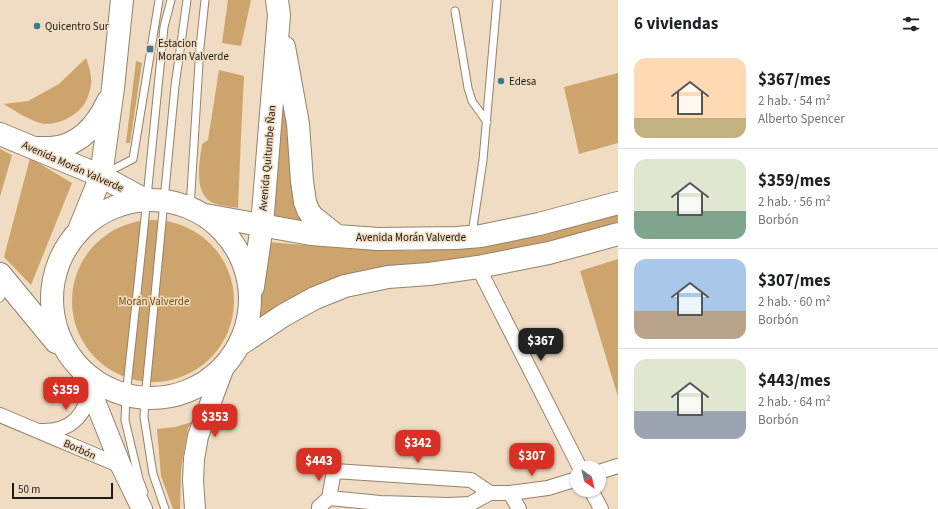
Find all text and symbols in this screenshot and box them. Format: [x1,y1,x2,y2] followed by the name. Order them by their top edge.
[634,12,718,36] text: 6 viviendas
[900,13,922,35] icon: filters
[45,19,109,34] place label: Quicentro Sur
[32,21,42,31] marker: Quicentro Sur
[158,36,229,64] place label: Estacion Moran Valverde
[145,44,155,54] marker: Estacion Moran Valverde
[758,68,831,92] text: $367/mes
[509,74,536,89] place label: Edesa
[666,74,714,122] icon: home
[496,76,506,86] marker: Edesa
[758,92,831,110] text: 2 hab. · 54 m²
[255,104,280,212] street label: Avenida Quitumbe Ñan
[758,110,845,128] text: Alberto Spencer
[20,137,127,196] street label: Avenida Morán Valverde
[758,169,831,193] text: $359/mes
[666,175,714,223] icon: home
[758,193,831,211] text: 2 hab. · 56 m²
[758,211,799,229] text: Borbón
[356,230,466,245] street label: Avenida Morán Valverde
[758,269,831,293] text: $307/mes
[666,275,714,323] icon: home
[758,293,831,311] text: 2 hab. · 60 m²
[119,294,190,309] park label: Morán Valverde
[758,311,799,329] text: Borbón
[517,328,565,362] pin: $367
[527,332,555,350] text: $367
[758,369,831,393] text: $443/mes
[666,375,714,423] icon: home
[42,377,90,411] pin: $359
[52,381,80,399] text: $359
[758,393,831,411] text: 2 hab. · 64 m²
[191,404,239,438] pin: $353
[201,408,229,426] text: $353
[758,411,799,429] text: Borbón
[394,430,442,464] pin: $342
[404,434,432,452] text: $342
[61,436,99,463] street label: Borbón
[508,443,556,477] pin: $307
[518,447,546,465] text: $307
[295,448,343,482] pin: $443
[305,452,333,470] text: $443
[570,461,606,497] north arrow
[570,461,606,497] map controls
[12,481,113,500] scale bar
[18,482,40,497] text: 50 m

